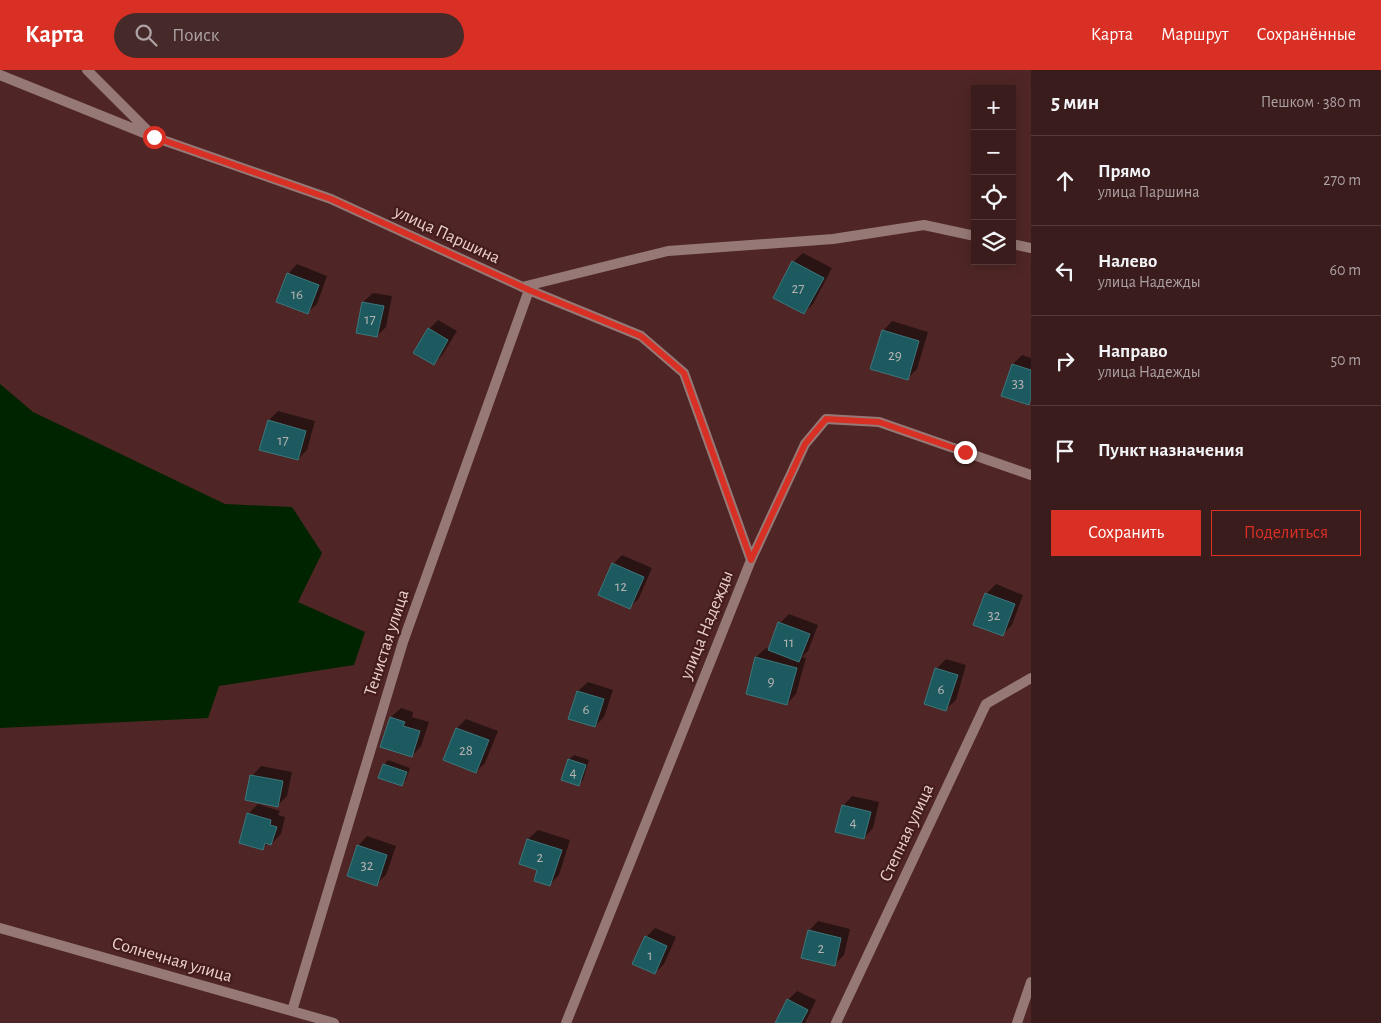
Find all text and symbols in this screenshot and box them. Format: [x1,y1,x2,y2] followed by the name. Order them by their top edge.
[114,13,464,58] search box
[132,21,160,49] icon: search
[25,23,84,47] text: Карта
[172,26,219,45] text: Поиск
[1091,26,1133,44] text: Карта
[1161,26,1229,44] text: Маршрут
[1257,26,1356,44] text: Сохранённые
[971,85,1016,265] map controls
[971,85,1016,130] button: +
[1051,92,1099,113] text: 5 мин
[1261,94,1361,110] text: Пешком · 380 m
[143,126,166,149] route start
[971,130,1016,175] button: −
[1098,162,1151,181] text: Прямо
[1051,167,1079,195] icon: ahead
[1323,172,1361,188] text: 270 m
[971,175,1016,220] button: locate
[1098,184,1200,200] text: улица Паршина
[390,202,503,267] street label: улица Паршина
[971,220,1016,265] button: layers
[1098,252,1157,271] text: Налево
[1051,257,1079,285] icon: left
[1330,262,1361,278] text: 60 m
[1098,274,1201,290] text: улица Надежды
[791,281,805,296] house number: 27
[291,287,303,302] house number: 16
[364,312,376,327] house number: 17
[1098,342,1168,361] text: Направо
[1051,347,1079,375] icon: right
[888,348,902,363] house number: 29
[1330,352,1361,368] text: 50 m
[1098,364,1201,380] text: улица Надежды
[1012,376,1024,391] house number: 33
[277,433,289,448] house number: 17
[1051,437,1079,465] icon: arrive
[954,441,977,464] route end
[1098,441,1244,460] text: Пункт назначения
[1051,510,1201,556] button: Сохранить
[1211,510,1361,556] button: Поделиться
[677,568,737,683] street label: улица Надежды
[615,579,627,594] house number: 12
[361,588,413,698] street label: Тенистая улица
[987,608,1001,623] house number: 32
[784,635,794,650] house number: 11
[767,674,775,689] house number: 9
[937,682,945,697] house number: 6
[582,702,590,717] house number: 6
[459,743,473,758] house number: 28
[569,765,577,780] house number: 4
[877,781,937,885] street label: Степная улица
[849,815,857,830] house number: 4
[537,850,544,865] house number: 2
[360,858,374,873] house number: 32
[110,934,234,986] street label: Солнечная улица
[818,941,825,956] house number: 2
[647,948,653,963] house number: 1

